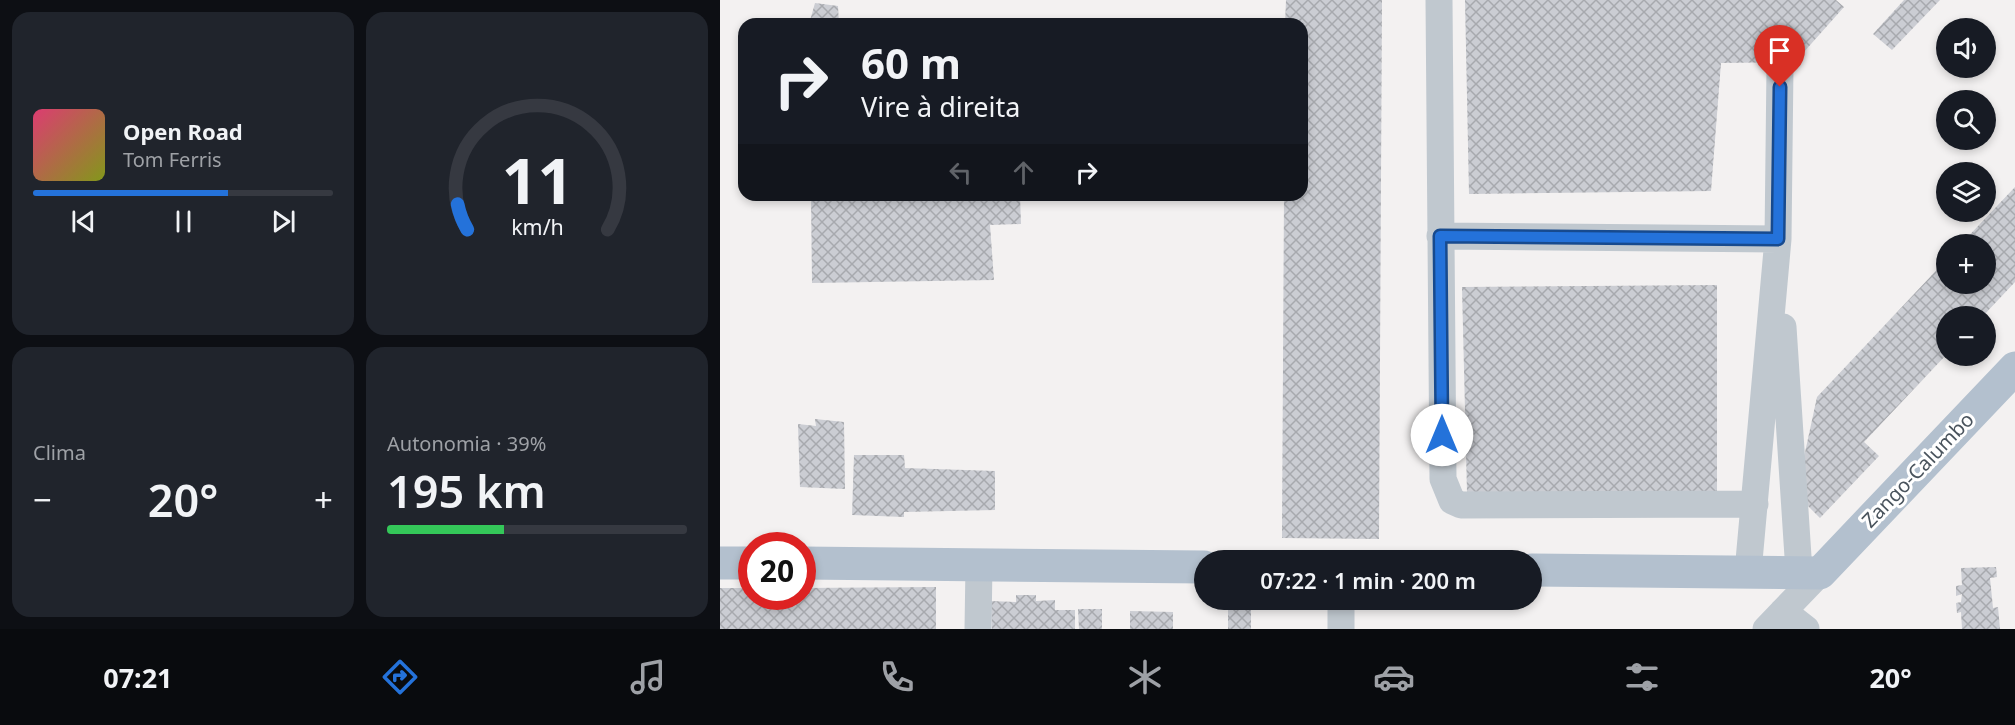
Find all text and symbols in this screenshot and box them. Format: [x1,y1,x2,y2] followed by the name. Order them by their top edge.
[1936,18,1996,366] map controls
[1936,18,1996,78] button: sound
[1754,25,1805,87] pin
[861,34,961,91] text: 60 m
[1763,34,1796,67] icon: arrive
[762,42,840,120] icon: right
[861,88,1020,125] text: Vire à direita
[1936,90,1996,150] button: search
[123,116,243,146] text: Open Road
[501,138,573,223] text: 11
[123,146,222,173] text: Tom Ferris
[944,156,977,189] icon: left
[1007,156,1040,189] icon: ahead
[1070,156,1103,189] icon: right
[1936,162,1996,222] button: layers
[67,205,100,238] icon: previous
[167,205,200,238] icon: pause
[267,205,300,238] icon: next
[511,213,563,242] text: km/h
[1936,234,1996,294] button: +
[1936,306,1996,366] button: −
[1410,403,1474,467] position arrow
[1856,406,1980,533] street label: Zango-Calumbo
[387,430,546,457] text: Autonomia · 39%
[33,439,86,466] text: Clima
[387,460,546,521] text: 195 km
[148,469,218,530] text: 20°
[33,477,52,522] text: −
[314,477,333,522] text: +
[738,532,816,610] speed limit sign: 20
[1260,565,1476,595] text: 07:22 · 1 min · 200 m
[379,656,421,698] icon: directions
[627,656,669,698] icon: music
[876,656,918,698] icon: phone
[1124,656,1166,698] icon: climate
[1373,656,1415,698] icon: car
[1621,656,1663,698] icon: filters
[103,659,173,696] text: 07:21
[1869,659,1912,696] text: 20°

